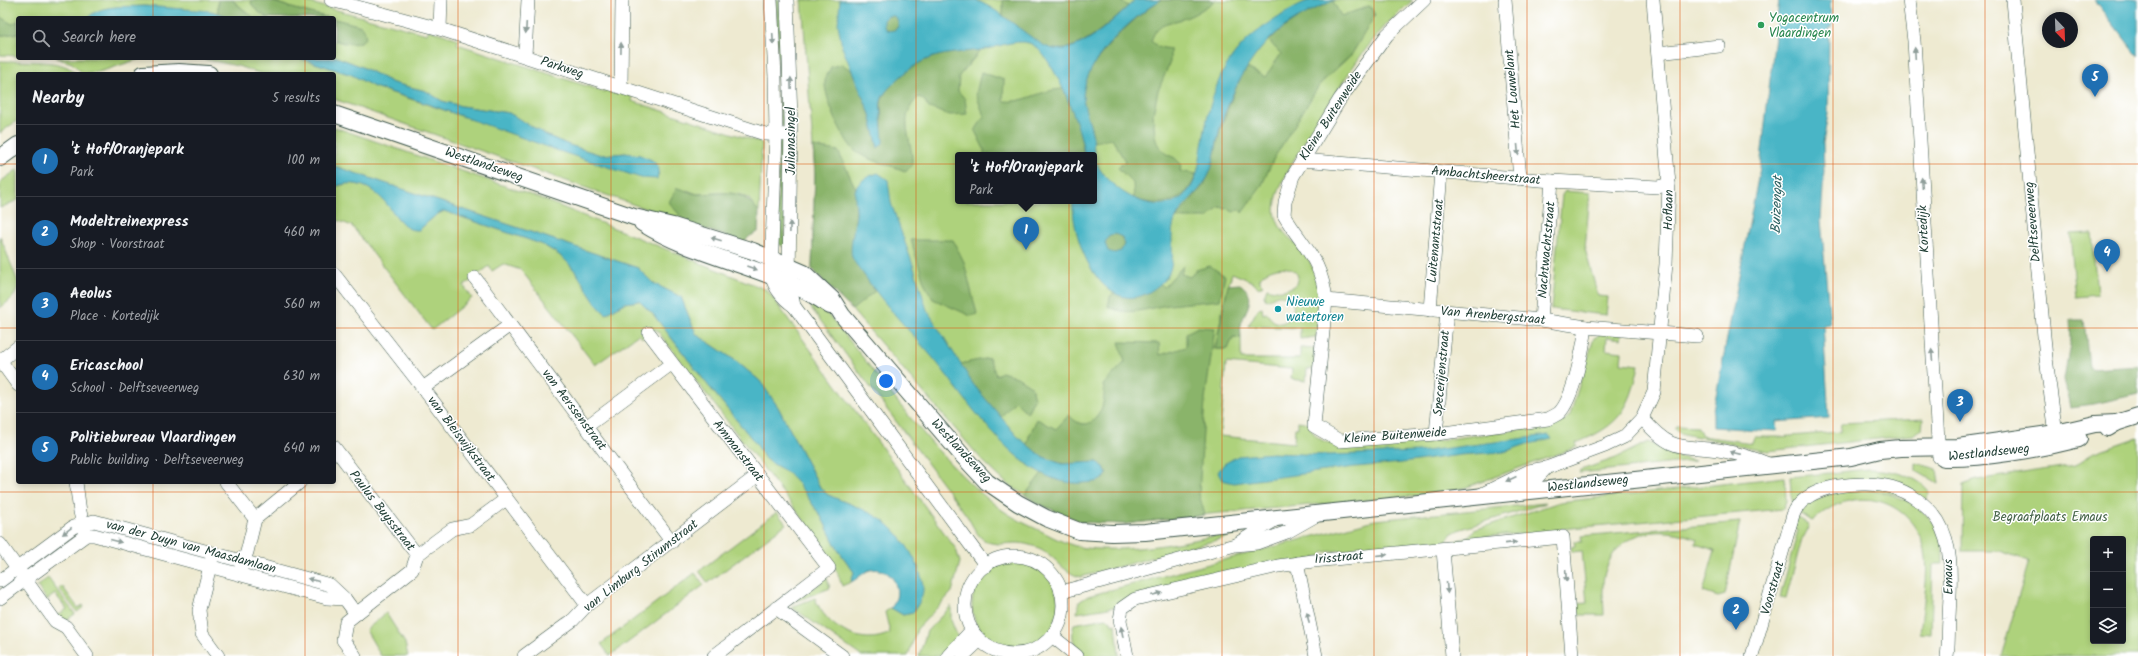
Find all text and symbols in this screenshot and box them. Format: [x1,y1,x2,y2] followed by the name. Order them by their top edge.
[1769,8,1839,44] place label: Yogacentrum Vlaardingen
[2042,12,2078,48] north arrow
[16,16,336,60] search box
[1756,20,1766,30] marker: Yogacentrum Vlaardingen
[523,22,530,34] one-way arrow
[62,26,136,50] text: Search here
[30,27,52,49] icon: search
[770,33,777,45] one-way arrow
[618,42,625,54] one-way arrow
[1499,47,1527,130] street label: Het Louwelant
[1911,47,1918,59] one-way arrow
[538,51,586,85] street label: Parkweg
[2082,64,2108,97] pin: 5
[1294,67,1368,165] street label: Kleine Buitenweide
[788,76,794,89] one-way arrow
[32,85,84,112] text: Nearby
[272,88,320,109] text: 5 results
[781,107,802,175] street label: Julianasingel
[70,138,184,162] text: 't Hof/Oranjepark
[442,142,526,188] street label: Westlandseweg
[1515,144,1521,156] one-way arrow
[43,150,47,171] text: 1
[287,150,320,171] text: 100 m
[955,152,1097,204] popup
[969,156,1083,180] text: 't Hof/Oranjepark
[1431,161,1542,191] street label: Ambachtsheerstraat
[70,162,94,183] text: Park
[1765,173,1789,234] water label: Buizengat
[1918,177,1925,189] one-way arrow
[969,180,993,201] text: Park
[2019,181,2047,263] street label: Delftseveerweg
[1658,189,1680,231] street label: Hoflaan
[1422,197,1450,284] street label: Luitenantstraat
[1532,200,1562,299] street label: Nachtwachtstraat
[1912,204,1936,253] street label: Kortedijk
[70,210,189,234] text: Modeltreinexpress
[1013,217,1039,250] pin: 1
[787,220,793,233] one-way arrow
[41,222,49,243] text: 2
[284,222,320,243] text: 460 m
[70,234,165,255] text: Shop · Voorstraat
[710,236,722,242] one-way arrow
[2094,239,2120,272] pin: 4
[746,265,758,271] one-way arrow
[70,282,112,306] text: Aeolus
[1286,292,1344,328] place label: Nieuwe watertoren
[41,294,49,315] text: 3
[284,294,320,315] text: 560 m
[1440,301,1547,331] street label: Van Arenbergstraat
[1273,304,1283,314] marker: Nieuwe watertoren
[70,306,159,327] text: Place · Kortedijk
[1428,328,1456,417] street label: Specerijenstraat
[1928,349,1935,361] one-way arrow
[70,354,143,378] text: Ericaschool
[536,365,612,456] street label: van Aerssenstraat
[41,366,49,387] text: 4
[283,366,320,387] text: 630 m
[876,371,896,391] your location
[70,378,199,399] text: School · Delftseveerweg
[1947,389,1973,422] pin: 3
[422,392,501,487] street label: van Bleiswijkstraat
[926,414,996,488] street label: Westlandseweg
[707,415,770,487] street label: Ammanstraat
[1343,422,1447,450] street label: Kleine Buitenweide
[70,426,236,450] text: Politiebureau Vlaardingen
[42,438,48,459] text: 5
[284,438,320,459] text: 640 m
[1947,438,2031,468] street label: Westlandseweg
[70,450,244,471] text: Public building · Delftseveerweg
[1729,450,1741,456] one-way arrow
[344,466,421,557] street label: Paulus Buysstraat
[1546,469,1630,499] street label: Westlandseweg
[1505,476,1517,482] one-way arrow
[1993,507,2108,528] park label: Begraafplaats Emaus
[104,514,278,580] street label: van der Duyn van Maasdamlaan
[579,514,704,618] street label: van Limburg Stirumstraat
[62,527,72,535] one-way arrow
[2090,536,2126,644] map controls
[2090,536,2126,572] button: +
[110,538,122,544] one-way arrow
[1505,539,1517,546] one-way arrow
[1314,545,1365,571] street label: Irisstraat
[1376,551,1388,558] one-way arrow
[1755,558,1791,617] street label: Voorstraat
[1938,558,1960,595] street label: Emaus
[1562,570,1569,582] one-way arrow
[2090,572,2126,608] button: −
[307,577,319,583] one-way arrow
[1443,582,1450,594] one-way arrow
[1152,591,1164,597] one-way arrow
[1723,597,1749,630] pin: 2
[2090,608,2126,644] button: layers
[1305,612,1311,624] one-way arrow
[1119,626,1125,638] one-way arrow

